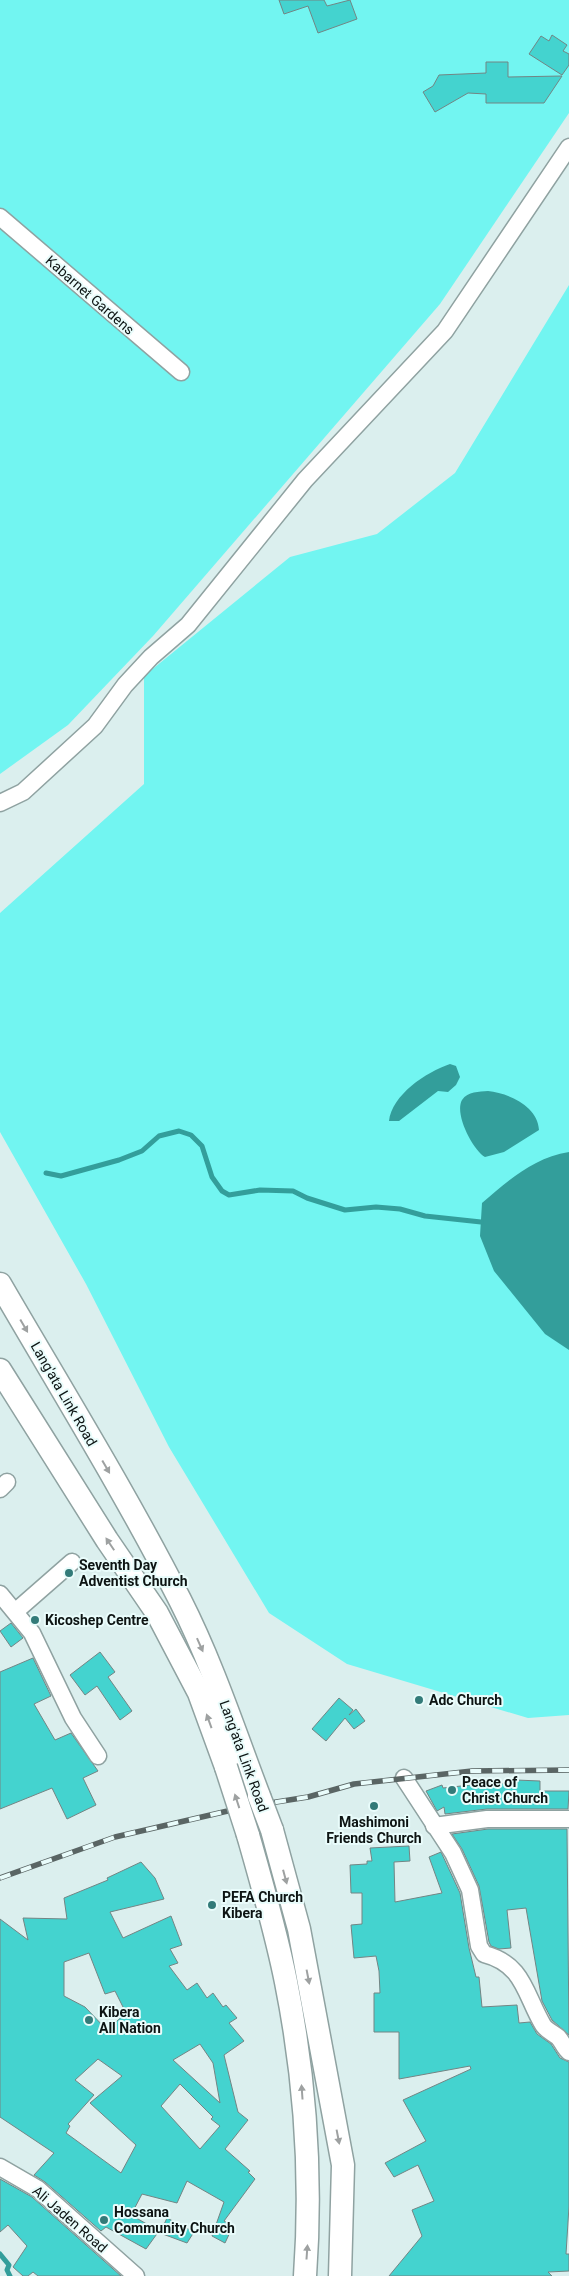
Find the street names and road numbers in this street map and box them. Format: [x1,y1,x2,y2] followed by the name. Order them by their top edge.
[43,252,137,338] street label: Kabarnet Gardens
[28,1339,100,1449] street label: Lang'ata Link Road
[216,1698,272,1814] street label: Lang'ata Link Road
[30,2182,110,2256] street label: Ali Jaden Road

